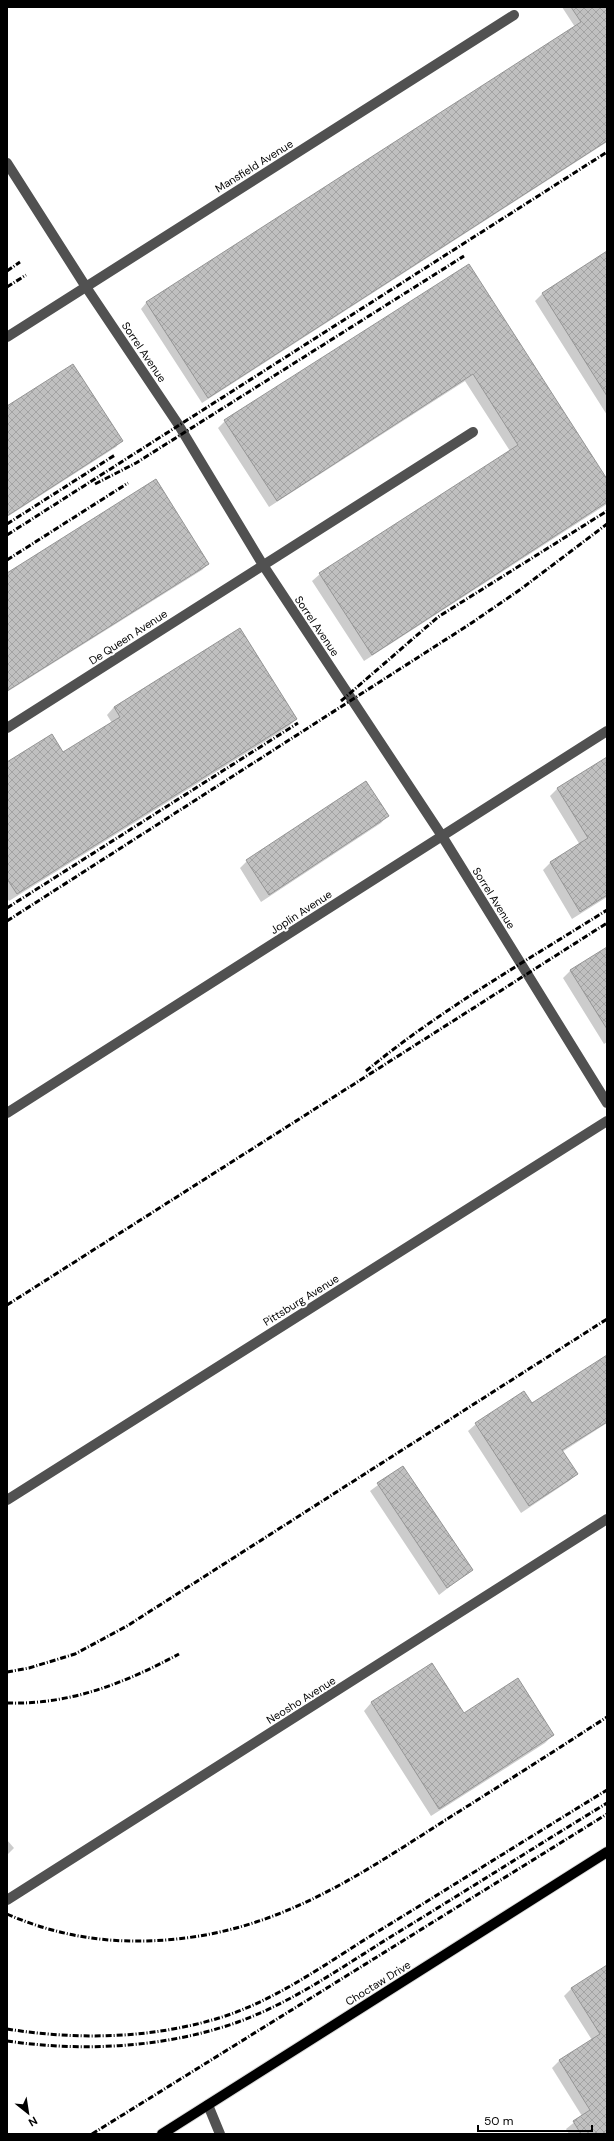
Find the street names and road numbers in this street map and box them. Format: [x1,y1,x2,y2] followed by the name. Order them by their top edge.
[212,136,296,196] street label: Mansfield Avenue
[119,319,169,385] street label: Sorrel Avenue
[292,593,342,659] street label: Sorrel Avenue
[86,606,170,668] street label: De Queen Avenue
[470,865,518,931] street label: Sorrel Avenue
[268,887,334,937] street label: Joplin Avenue
[261,1271,341,1329] street label: Pittsburg Avenue
[264,1673,338,1727] street label: Neosho Avenue
[343,1957,413,2009] street label: Choctaw Drive

